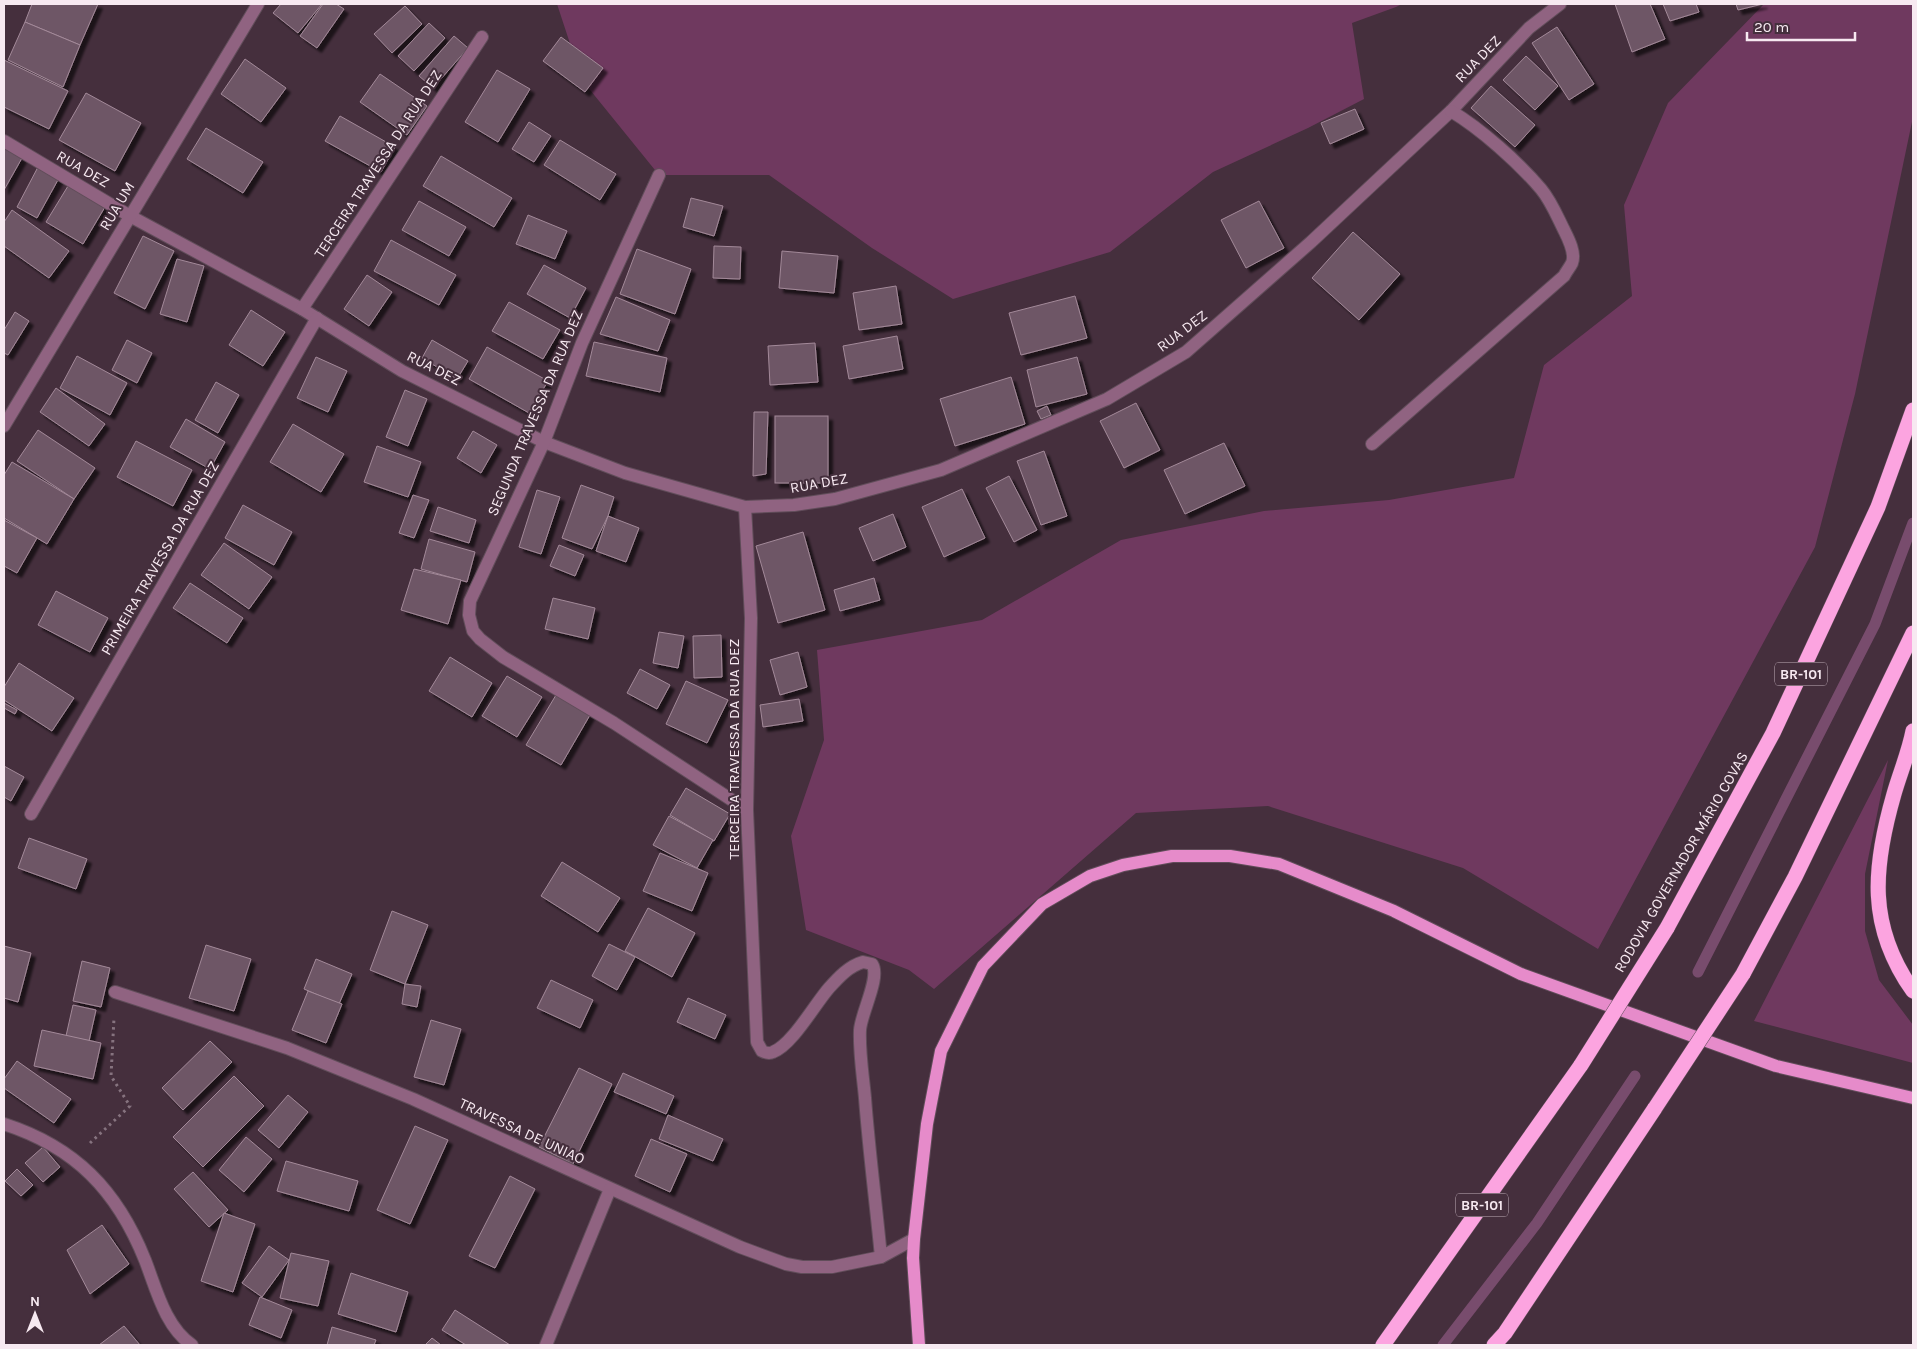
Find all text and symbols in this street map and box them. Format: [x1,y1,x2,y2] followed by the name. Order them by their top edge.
[1747,10,1854,42] scale bar
[1754,18,1789,36] text: 20 m
[1451,32,1505,86] street label: RUA DEZ
[310,66,446,262] street label: TERCEIRA TRAVESSA DA RUA DEZ
[53,147,113,191] street label: RUA DEZ
[95,178,139,234] street label: RUA UM
[1153,306,1211,356] street label: RUA DEZ
[483,307,587,519] street label: SEGUNDA TRAVESSA DA RUA DEZ
[404,347,464,389] street label: RUA DEZ
[97,458,223,658] street label: PRIMEIRA TRAVESSA DA RUA DEZ
[789,469,849,497] street label: RUA DEZ
[725,638,743,859] street label: TERCEIRA TRAVESSA DA RUA DEZ
[1775,662,1827,686] road number: BR-101
[1610,748,1752,976] street label: RODOVIA GOVERNADOR MÁRIO COVAS
[456,1094,588,1168] street label: TRAVESSA DE UNIAO
[1456,1194,1508,1216] road number: BR-101
[10,1289,60,1339] north arrow
[30,1293,40,1310] text: N

